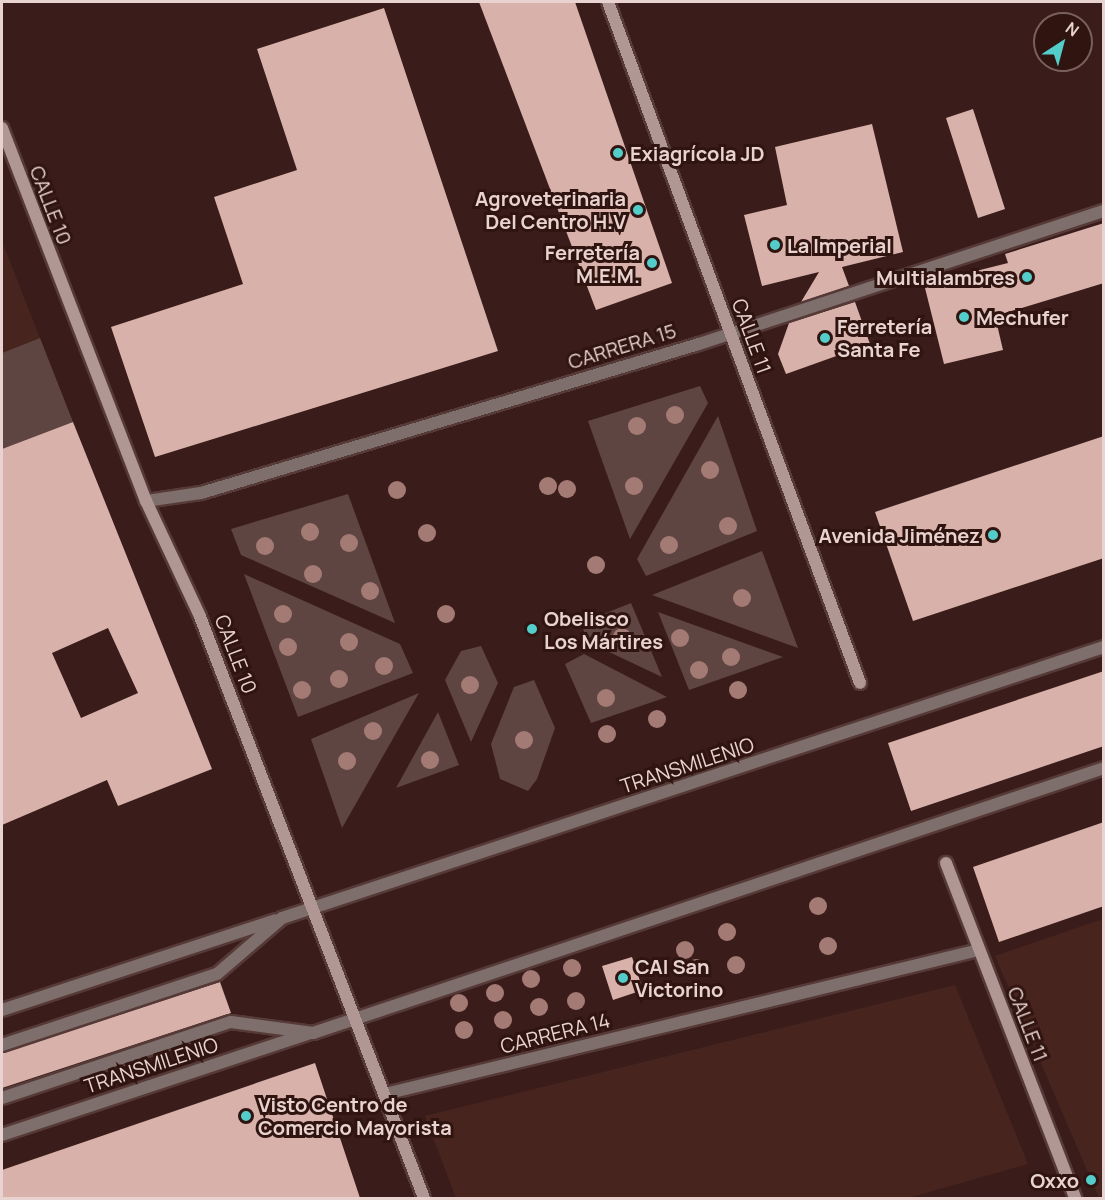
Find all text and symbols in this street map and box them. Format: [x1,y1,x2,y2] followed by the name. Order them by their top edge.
[1033,12,1093,72] north arrow
[1061,17,1084,41] text: N
[630,141,765,165] place label: Exiagrícola JD
[611,146,625,160] marker: Exiagrícola JD
[25,162,77,248] street label: CALLE 10
[475,186,626,233] place label: Agroveterinaria Del Centro H.V
[631,203,645,217] marker: Agroveterinaria Del Centro H.V
[787,233,892,257] place label: La Imperial
[768,238,782,252] marker: La Imperial
[545,240,640,287] place label: Ferretería M.E.M.
[645,256,659,270] marker: Ferretería M.E.M.
[876,265,1015,289] place label: Multialambres
[1020,270,1034,284] marker: Multialambres
[727,295,777,377] street label: CALLE 11
[976,305,1069,329] place label: Mechufer
[957,310,971,324] marker: Mechufer
[837,314,932,361] place label: Ferretería Santa Fe
[565,318,679,374] street label: CARRERA 15
[818,331,832,345] marker: Ferretería Santa Fe
[819,523,980,547] place label: Avenida Jiménez
[984,526,1002,544] marker: Avenida Jiménez
[544,606,663,653] place label: Obelisco Los Mártires
[210,611,262,697] street label: CALLE 10
[525,622,539,636] marker: Obelisco Los Mártires
[617,732,757,798] street label: TRANSMILENIO
[635,954,723,1001] place label: CAI San Victorino
[616,971,630,985] marker: CAI San Victorino
[1003,983,1053,1065] street label: CALLE 11
[498,1008,612,1058] street label: CARRERA 14
[81,1032,221,1098] street label: TRANSMILENIO
[258,1092,452,1139] place label: Visto Centro de Comercio Mayorista
[239,1109,253,1123] marker: Visto Centro de Comercio Mayorista
[1030,1168,1079,1192] place label: Oxxo
[1084,1173,1098,1187] marker: Oxxo

